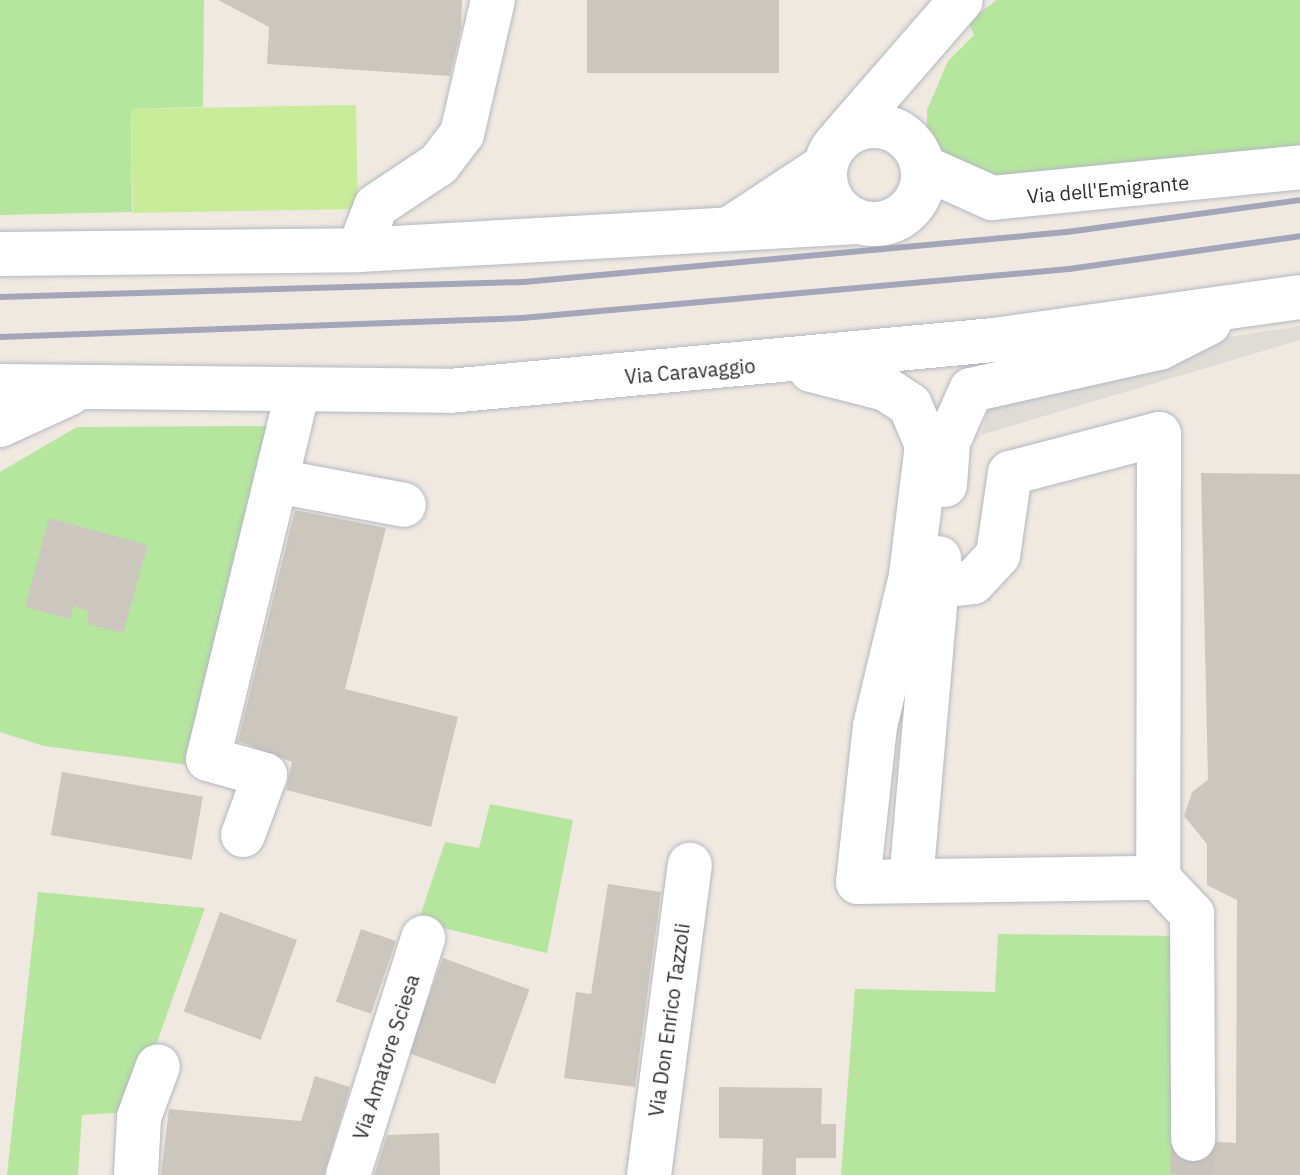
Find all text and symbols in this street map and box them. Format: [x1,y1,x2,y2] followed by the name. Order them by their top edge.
[1026,170,1190,208] street label: Via dell'Emigrante
[624,353,756,389] street label: Via Caravaggio
[644,922,694,1118] street label: Via Don Enrico Tazzoli
[348,971,424,1143] street label: Via Amatore Sciesa

